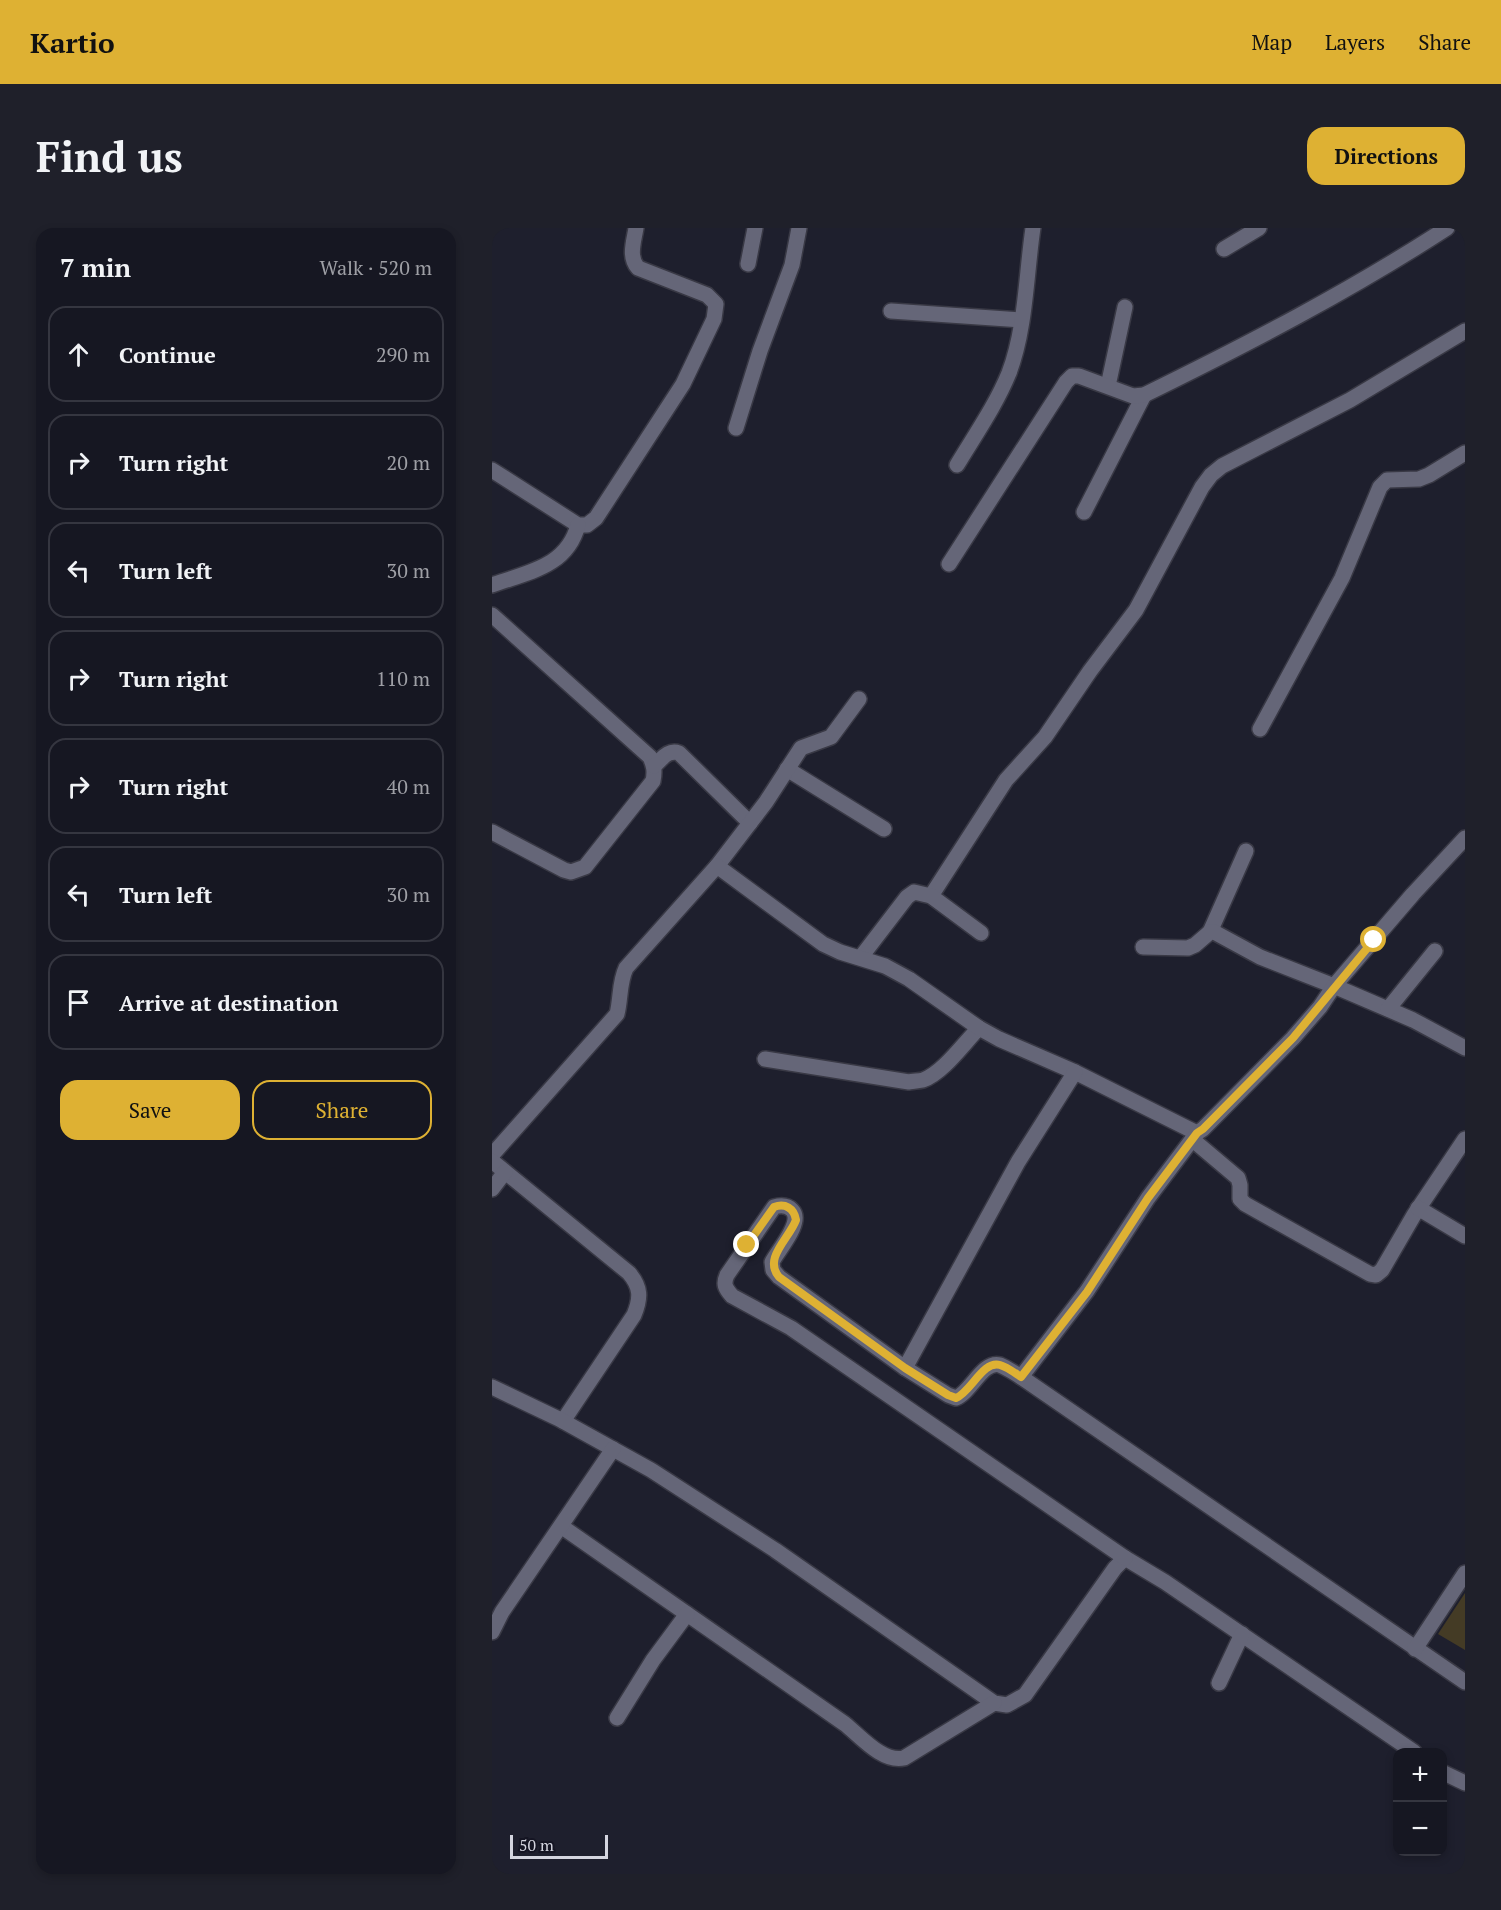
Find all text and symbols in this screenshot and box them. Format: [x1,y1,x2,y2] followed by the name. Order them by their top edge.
[30,24,115,61] text: Kartio
[1251,28,1292,56] text: Map
[1325,28,1385,56] text: Layers
[1418,28,1471,56] text: Share
[1307,127,1465,185] button: Directions
[36,128,183,184] text: Find us
[60,250,131,284] text: 7 min
[320,254,432,281] text: Walk · 520 m
[62,338,95,371] icon: ahead
[119,340,216,369] text: Continue
[376,341,430,368] text: 290 m
[62,446,95,479] icon: right
[119,448,228,477] text: Turn right
[387,449,430,476] text: 20 m
[62,554,95,587] icon: left
[119,556,212,585] text: Turn left
[387,557,430,584] text: 30 m
[62,662,95,695] icon: right
[119,664,228,693] text: Turn right
[376,665,430,692] text: 110 m
[62,770,95,803] icon: right
[119,772,228,801] text: Turn right
[387,773,430,800] text: 40 m
[62,878,95,911] icon: left
[119,880,212,909] text: Turn left
[387,881,430,908] text: 30 m
[1360,926,1386,952] route start
[62,986,95,1019] icon: arrive
[119,988,338,1017] text: Arrive at destination
[60,1080,240,1140] button: Save
[252,1080,432,1140] button: Share
[733,1231,759,1257] route end
[1393,1748,1447,1856] map controls
[1393,1748,1447,1802] button: +
[1393,1802,1447,1856] button: −
[510,1832,608,1860] scale bar
[519,1834,554,1856] text: 50 m

